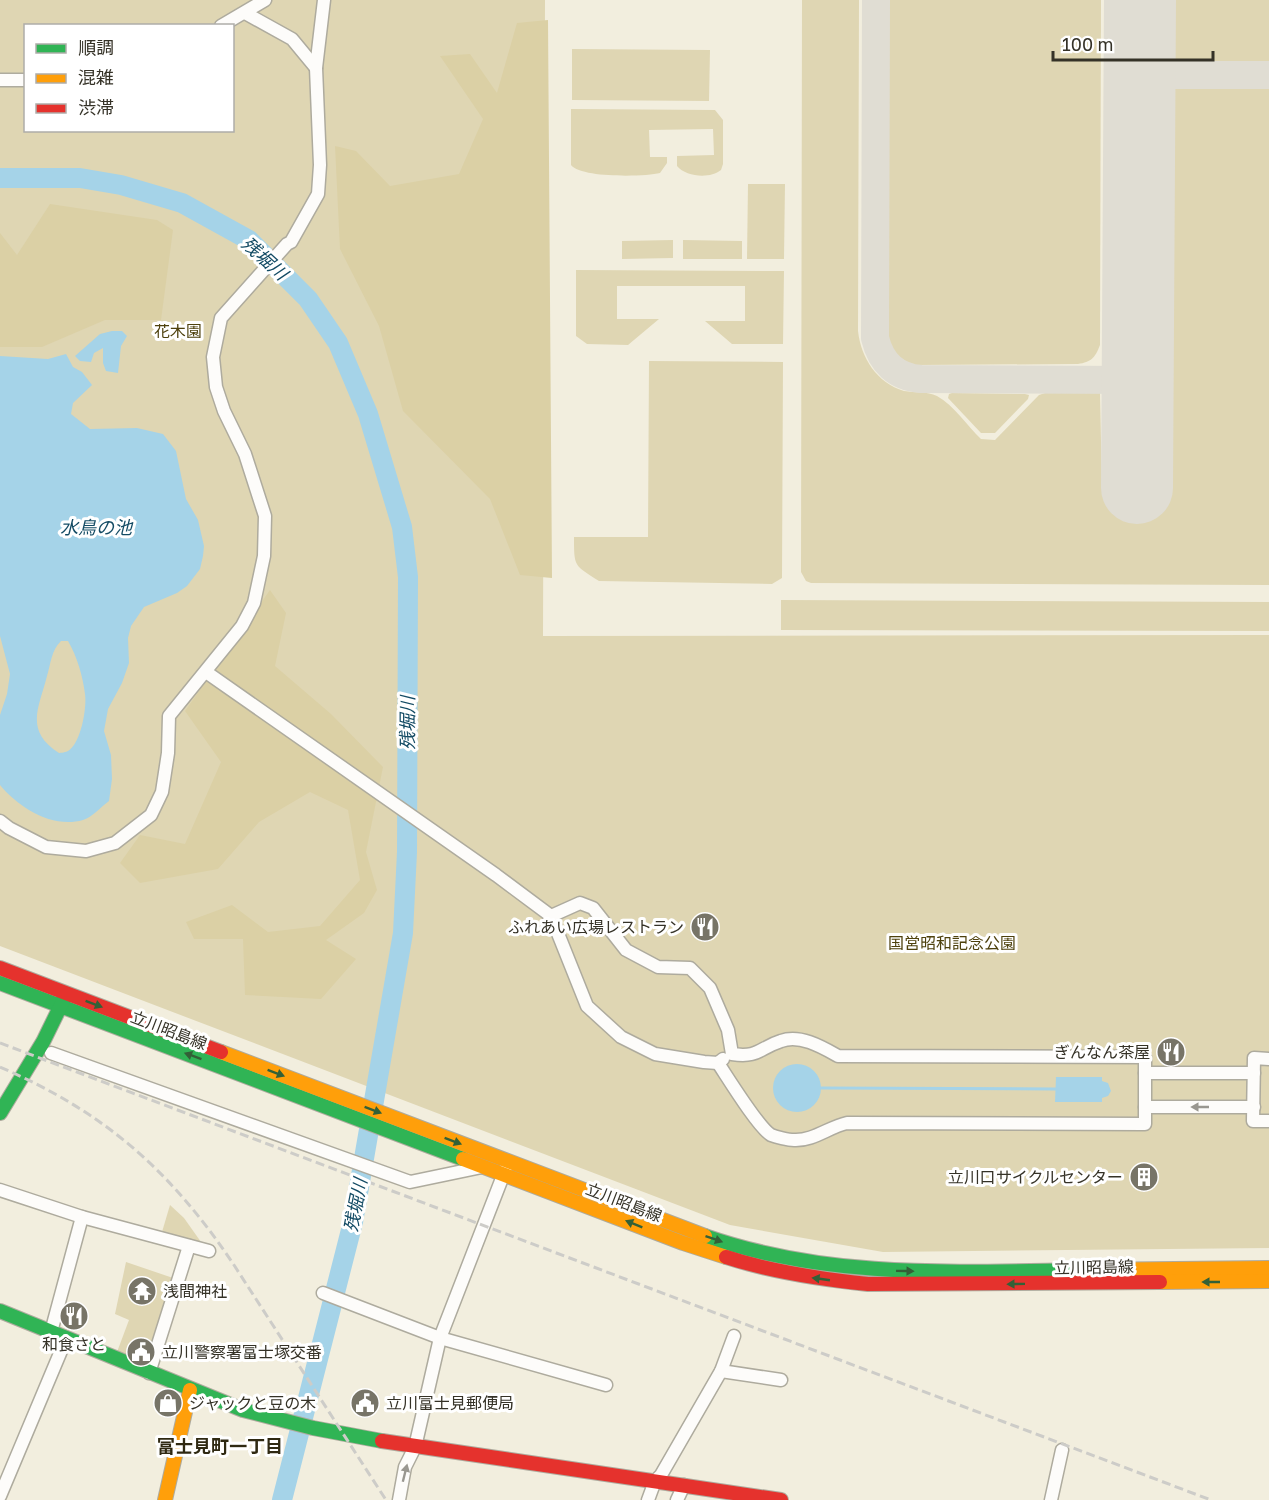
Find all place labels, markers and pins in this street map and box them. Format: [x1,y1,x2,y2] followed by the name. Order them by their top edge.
[689,911,721,943] restaurant icon: ふれあい広場レストラン
[508,917,684,937] place label: ふれあい広場レストラン
[1155,1036,1187,1068] restaurant icon: ぎんなん茶屋
[1054,1042,1150,1062] place label: ぎんなん茶屋
[1128,1161,1160,1193] building icon: 立川口サイクルセンター
[948,1167,1123,1187] place label: 立川口サイクルセンター
[126,1275,158,1307] temple icon: 浅間神社
[163,1281,227,1301] place label: 浅間神社
[58,1300,90,1332] restaurant icon: 和食さと
[42,1334,106,1354] place label: 和食さと
[125,1336,157,1368] public building icon: 立川警察署富士塚交番
[162,1342,322,1362] place label: 立川警察署富士塚交番
[152,1387,184,1419] shop icon: ジャックと豆の木
[349,1387,381,1419] public building icon: 立川富士見郵便局
[189,1393,316,1413] place label: ジャックと豆の木
[386,1393,514,1413] place label: 立川富士見郵便局

